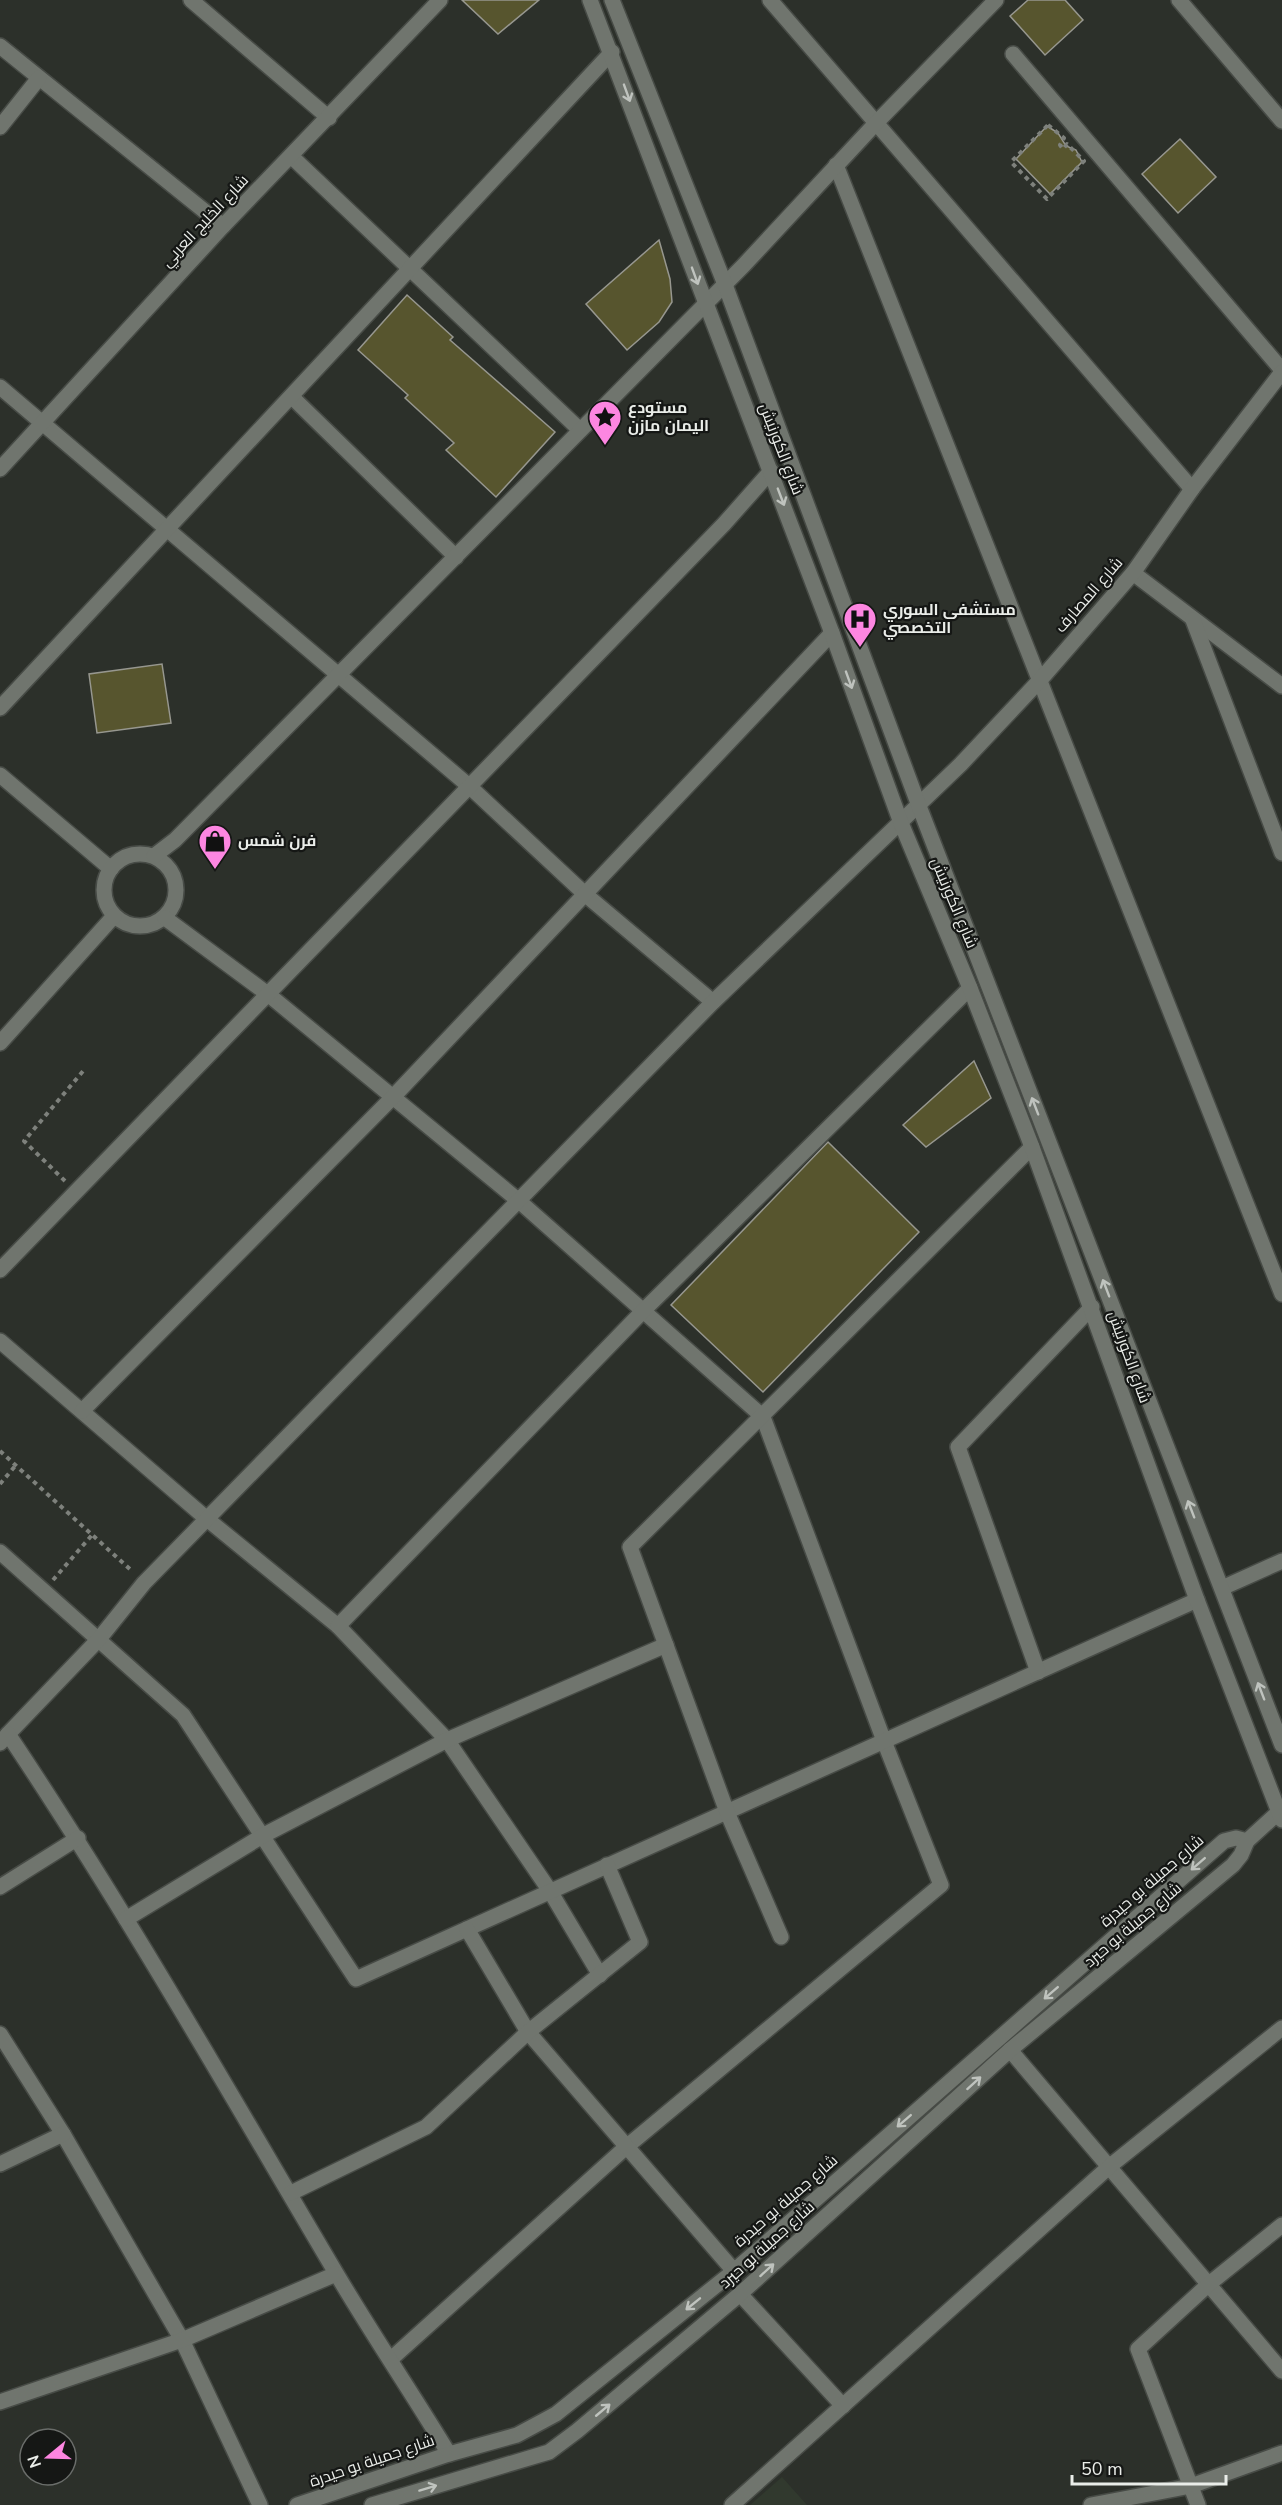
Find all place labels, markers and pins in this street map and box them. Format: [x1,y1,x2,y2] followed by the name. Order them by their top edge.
[628,397,709,437] place label: مستودع اليمان مازن
[587,399,623,446] place icon: مستودع اليمان مازن
[883,599,1016,640] place label: مستشفى السوري التخصصي
[842,601,878,648] hospital icon: مستشفى السوري التخصصي
[197,823,233,870] shop icon: فرن شمس
[238,830,316,852] place label: فرن شمس

